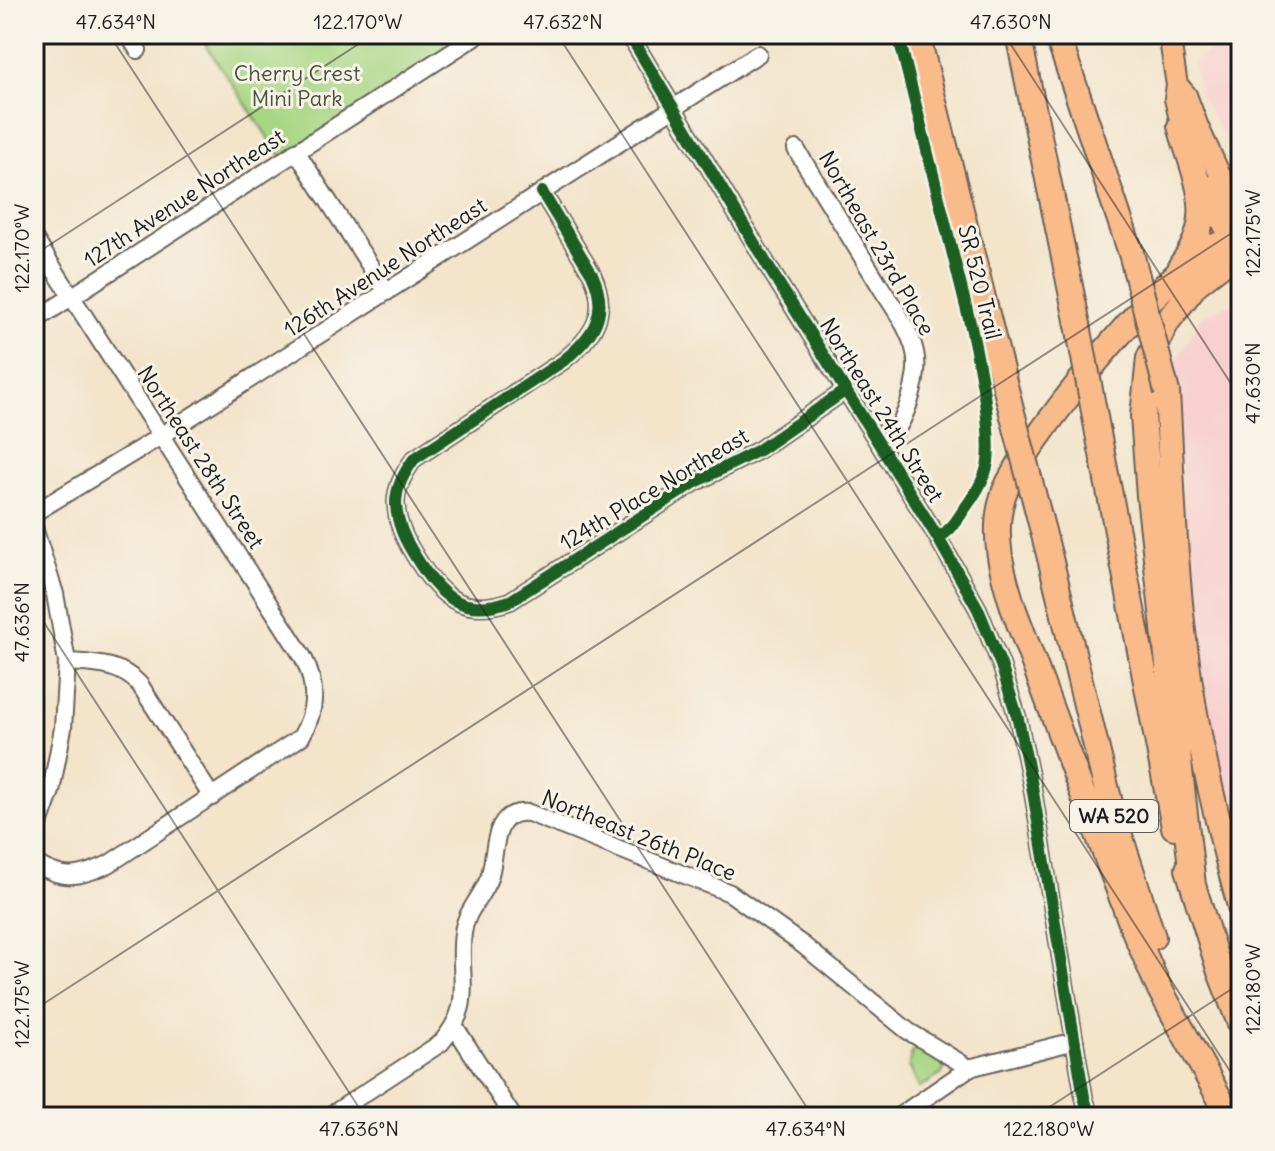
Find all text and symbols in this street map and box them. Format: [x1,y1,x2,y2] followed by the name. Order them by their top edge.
[76,9,156,34] text: 47.634°N
[314,9,402,34] text: 122.170°W
[523,9,603,34] text: 47.632°N
[970,9,1052,34] text: 47.630°N
[234,59,360,112] park label: Cherry Crest Mini Park
[78,122,290,274] street label: 127th Avenue Northeast
[813,146,941,340] street label: Northeast 23rd Place
[1240,189,1265,277] text: 122.175°W
[278,191,492,343] street label: 126th Avenue Northeast
[9,204,34,292] text: 122.170°W
[952,222,1008,342] street label: SR 520 Trail
[814,313,950,507] street label: Northeast 24th Street
[1240,342,1265,424] text: 47.630°N
[131,360,271,554] street label: Northeast 28th Street
[555,422,753,556] street label: 124th Place Northeast
[9,582,34,662] text: 47.636°N
[538,783,740,887] street label: Northeast 26th Place
[1070,800,1158,832] road number: WA 520
[1240,944,1265,1034] text: 122.180°W
[9,960,34,1048] text: 122.175°W
[319,1116,399,1141] text: 47.636°N
[766,1116,846,1141] text: 47.634°N
[1004,1116,1094,1141] text: 122.180°W

